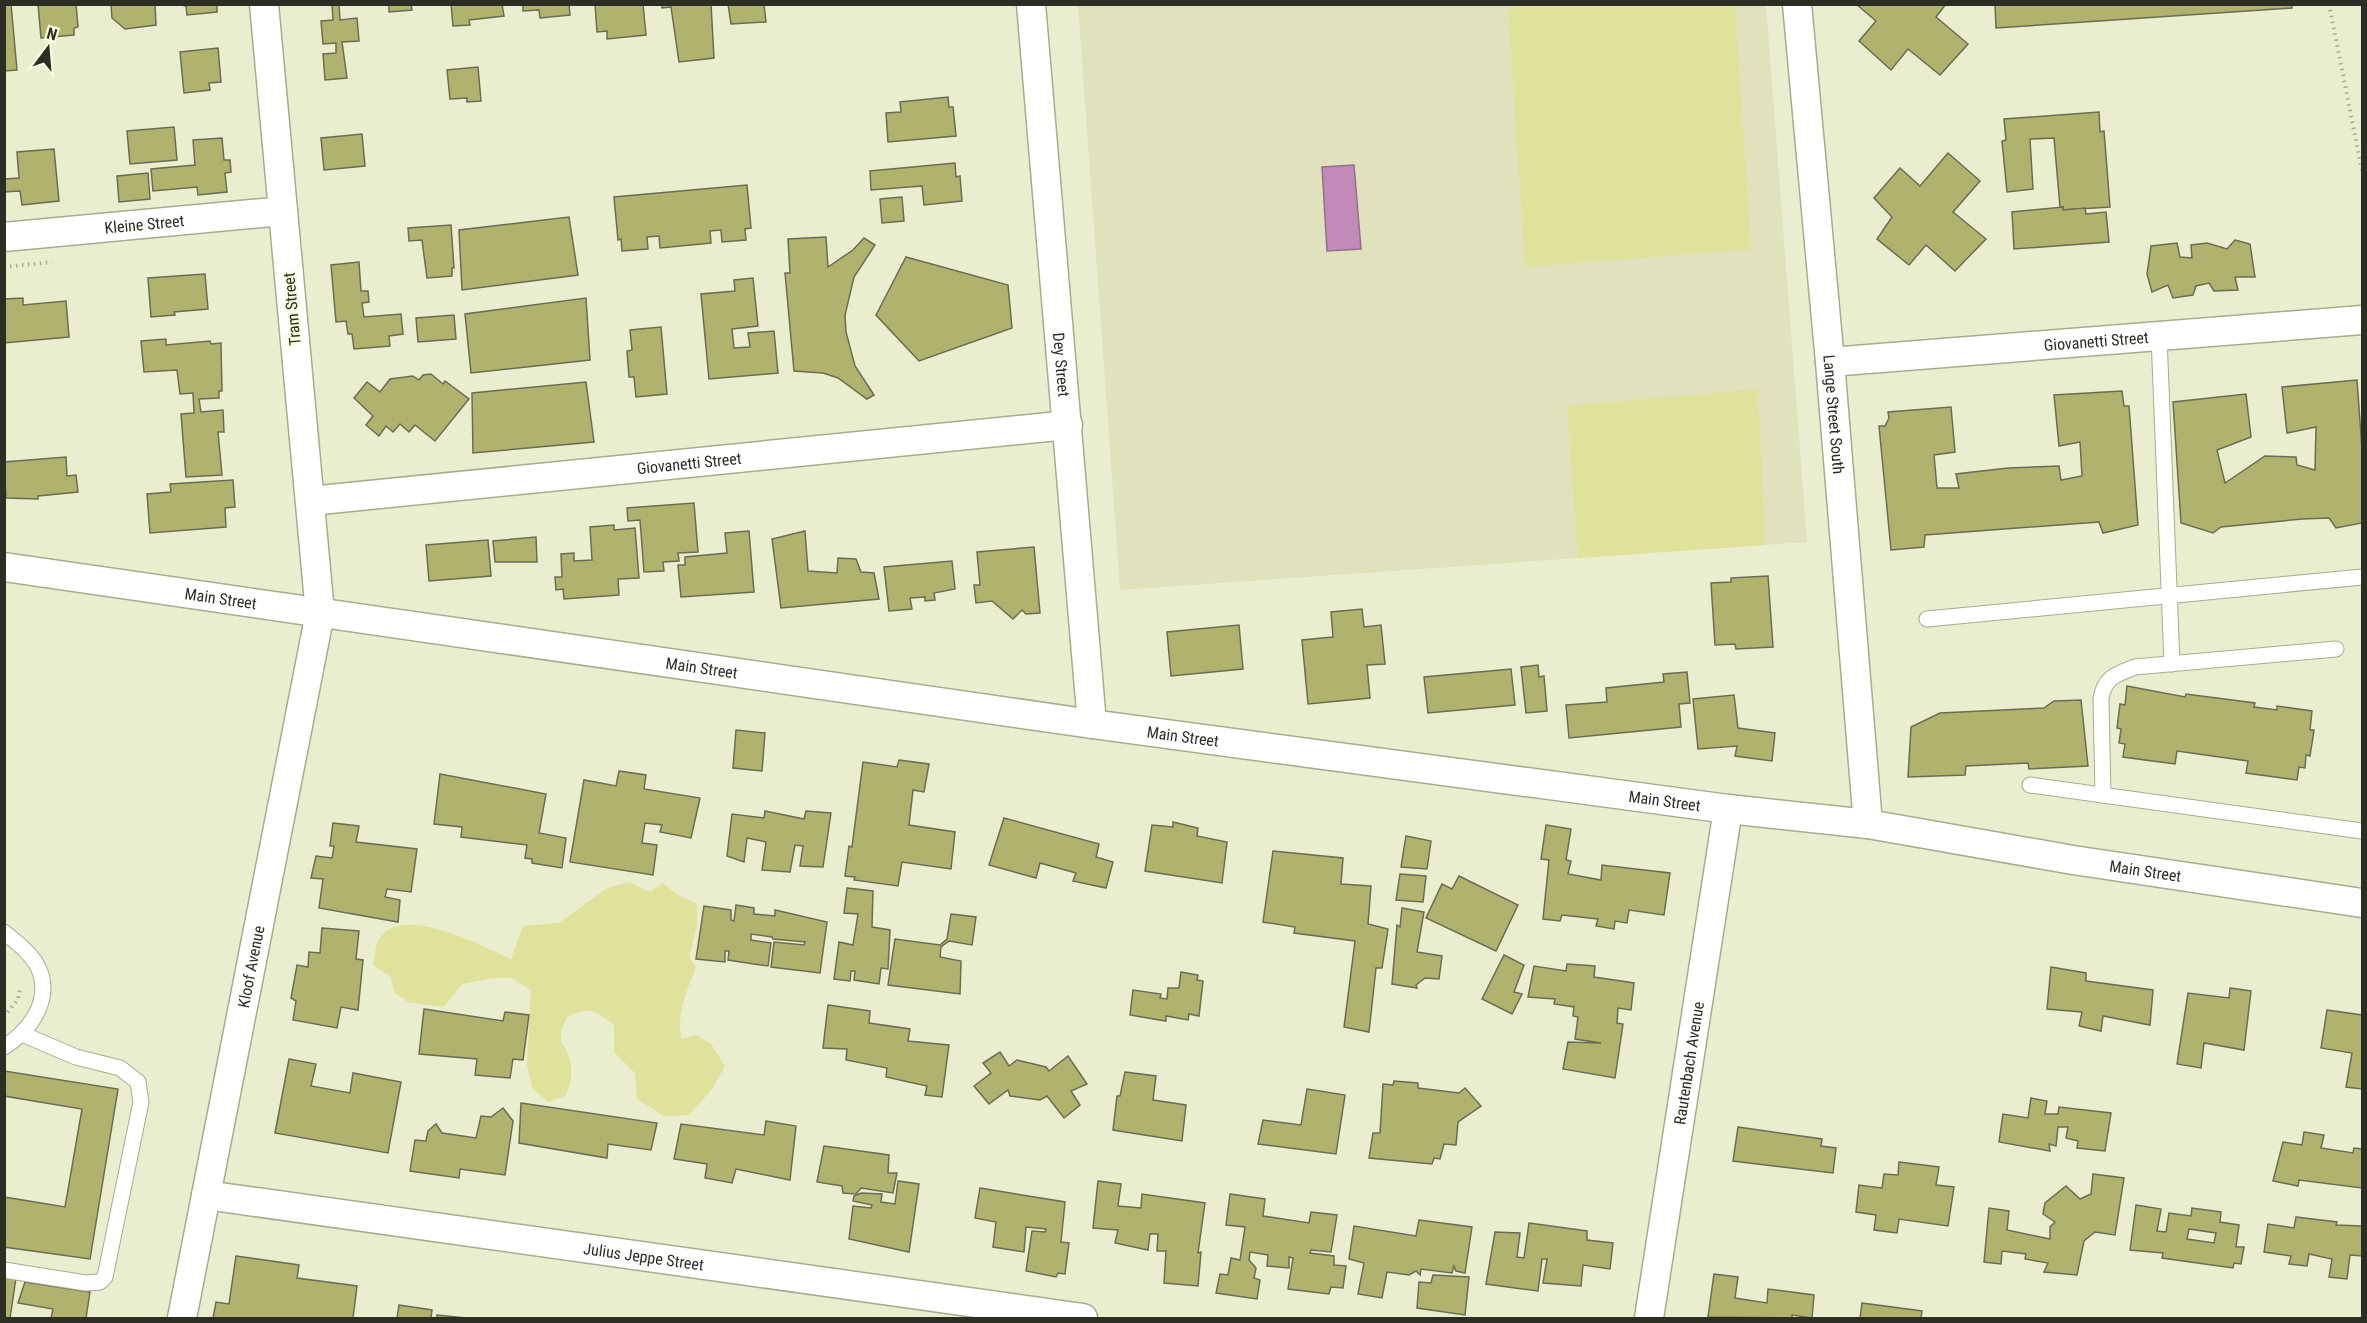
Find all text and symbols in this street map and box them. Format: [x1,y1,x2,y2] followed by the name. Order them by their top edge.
[18,18,78,78] north arrow
[45,24,59,45] text: N
[104,211,185,237] street label: Kleine Street
[279,271,305,346] street label: Tram Street
[2043,327,2150,355] street label: Giovanetti Street
[1049,332,1074,398] street label: Dey Street
[1820,354,1849,475] street label: Lange Street South
[636,448,743,478] street label: Giovanetti Street
[184,584,258,613] street label: Main Street
[665,653,739,682] street label: Main Street
[1146,722,1220,750] street label: Main Street
[1628,786,1702,815] street label: Main Street
[2108,856,2183,886] street label: Main Street
[233,924,268,1009] street label: Kloof Avenue
[1670,1000,1707,1126] street label: Rautenbach Avenue
[582,1239,705,1274] street label: Julius Jeppe Street

